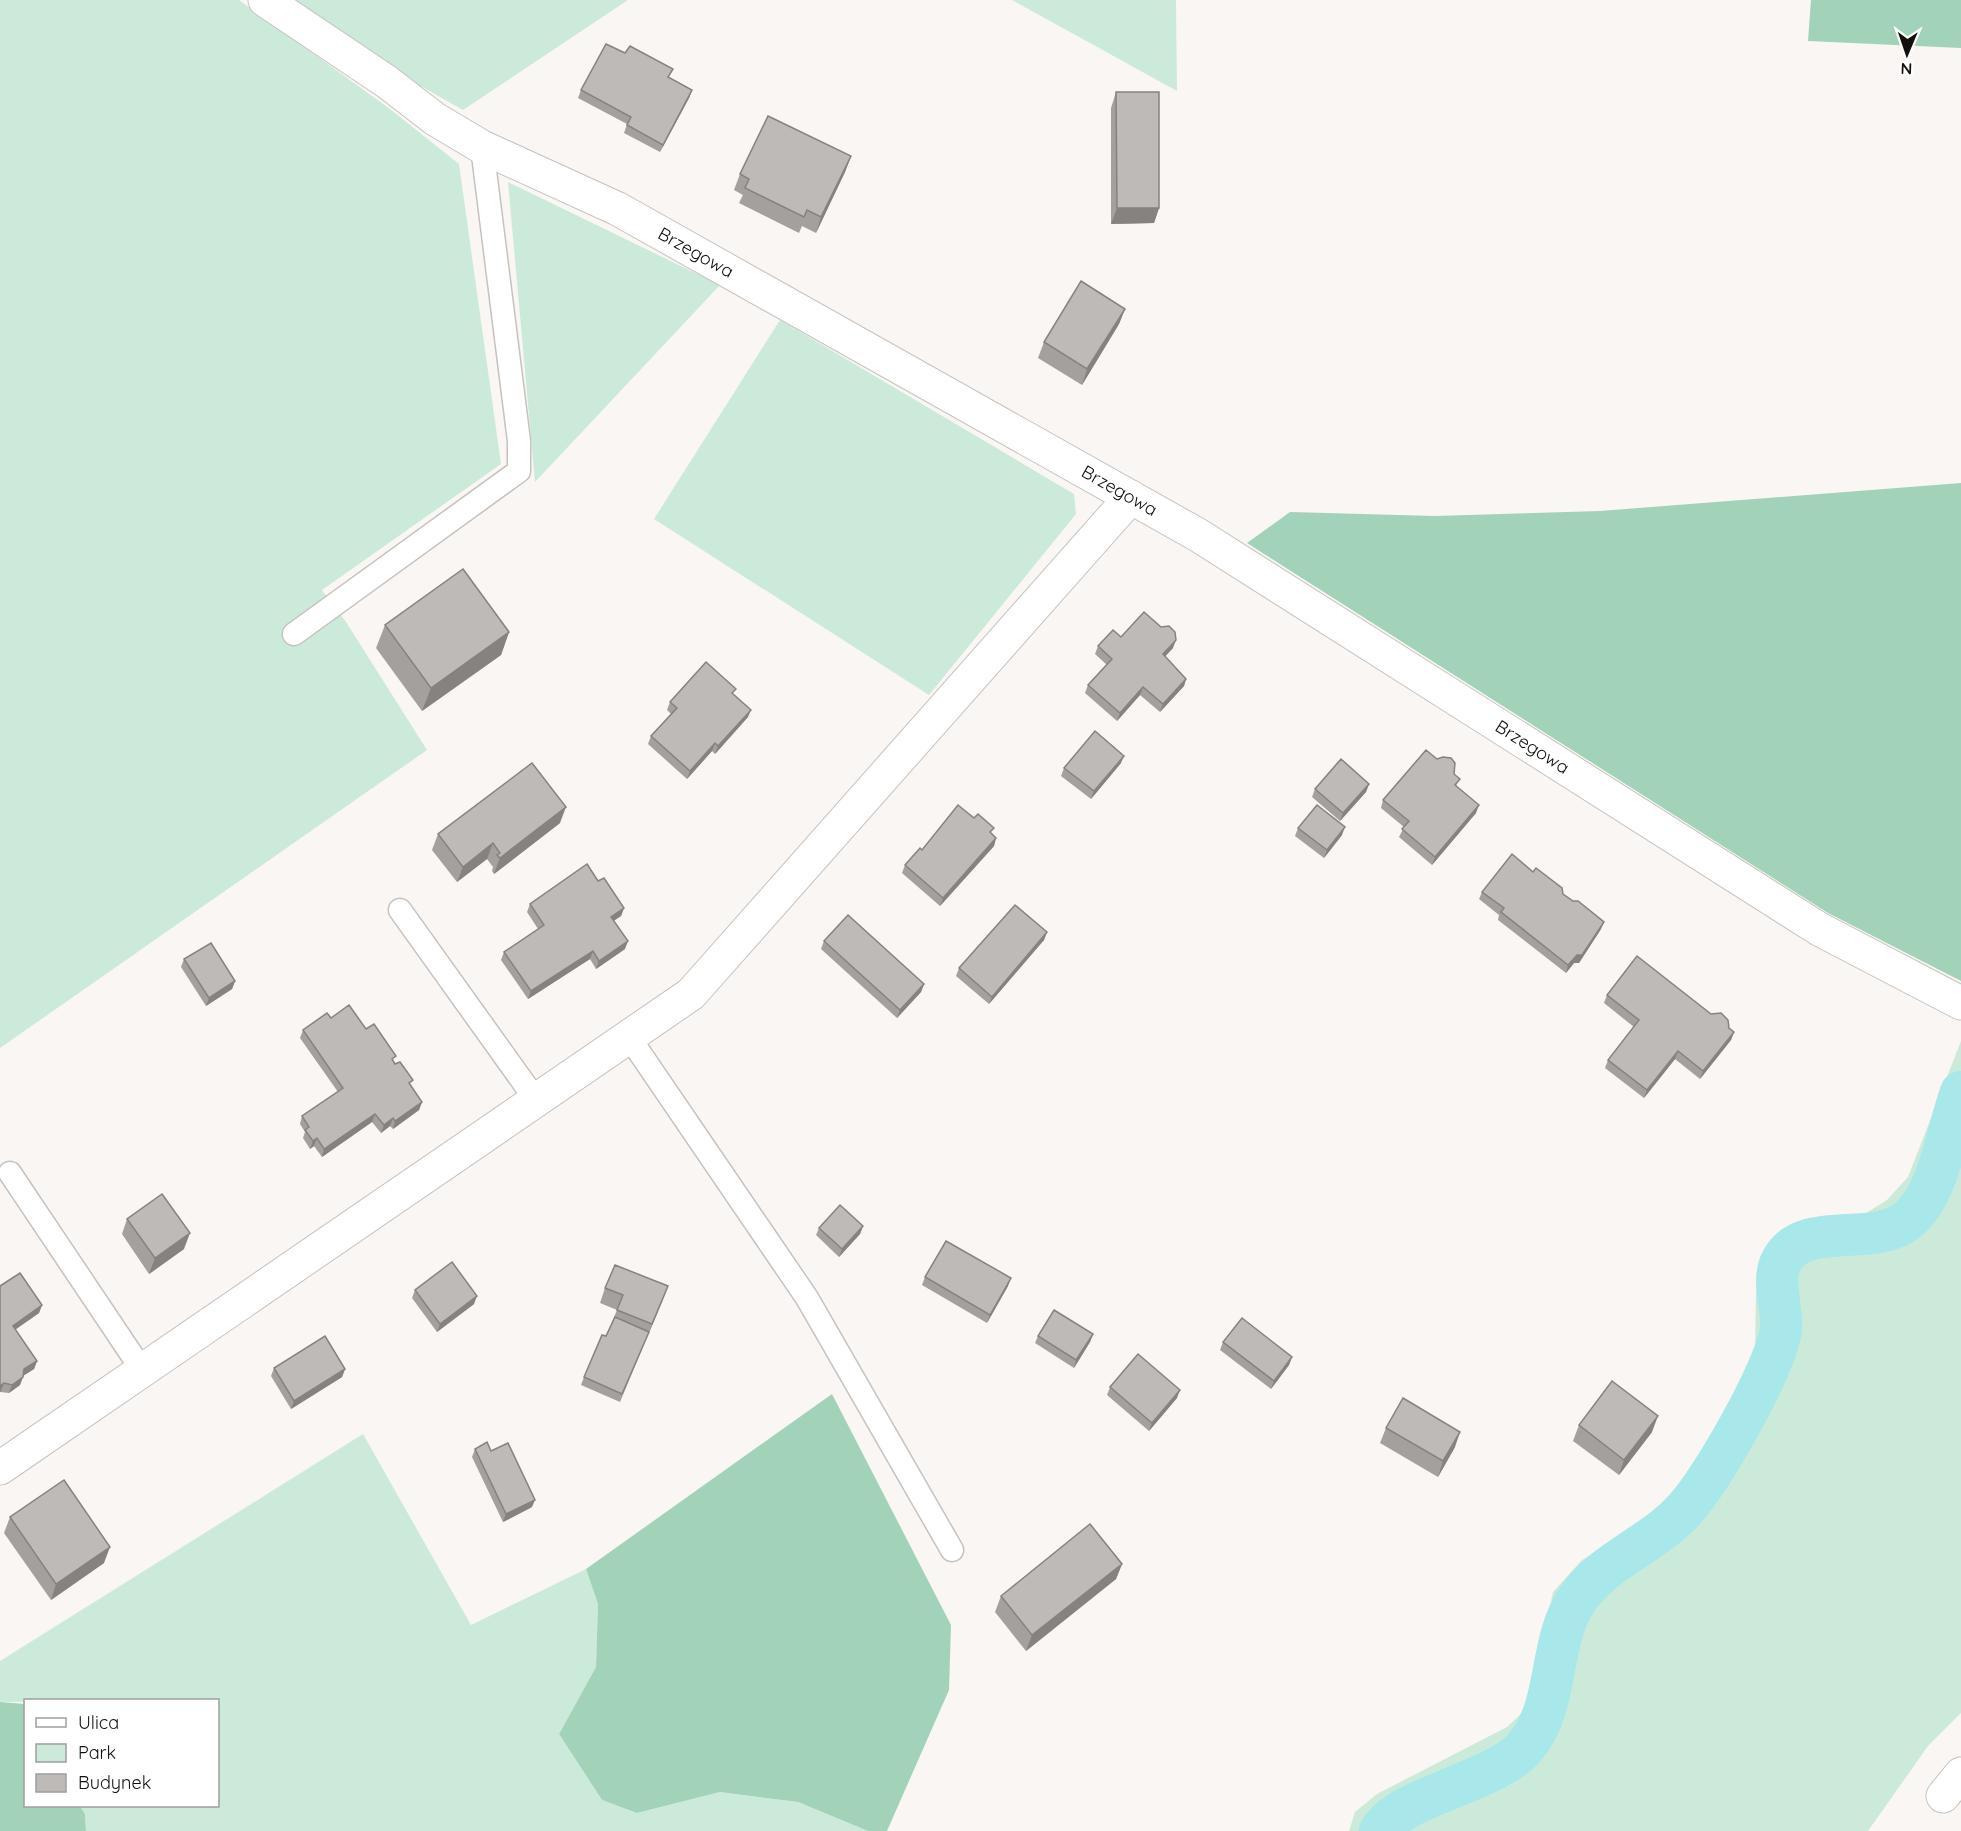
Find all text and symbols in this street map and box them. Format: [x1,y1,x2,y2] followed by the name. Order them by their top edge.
[1877,24,1937,84] north arrow
[1900,59,1913,79] text: N
[654,222,738,283] street label: Brzegowa
[1078,460,1162,521] street label: Brzegowa
[1491,715,1574,779] street label: Brzegowa
[24,1699,219,1807] legend
[78,1711,119,1734] text: Ulica
[78,1741,116,1764] text: Park
[78,1771,151,1794] text: Budynek

